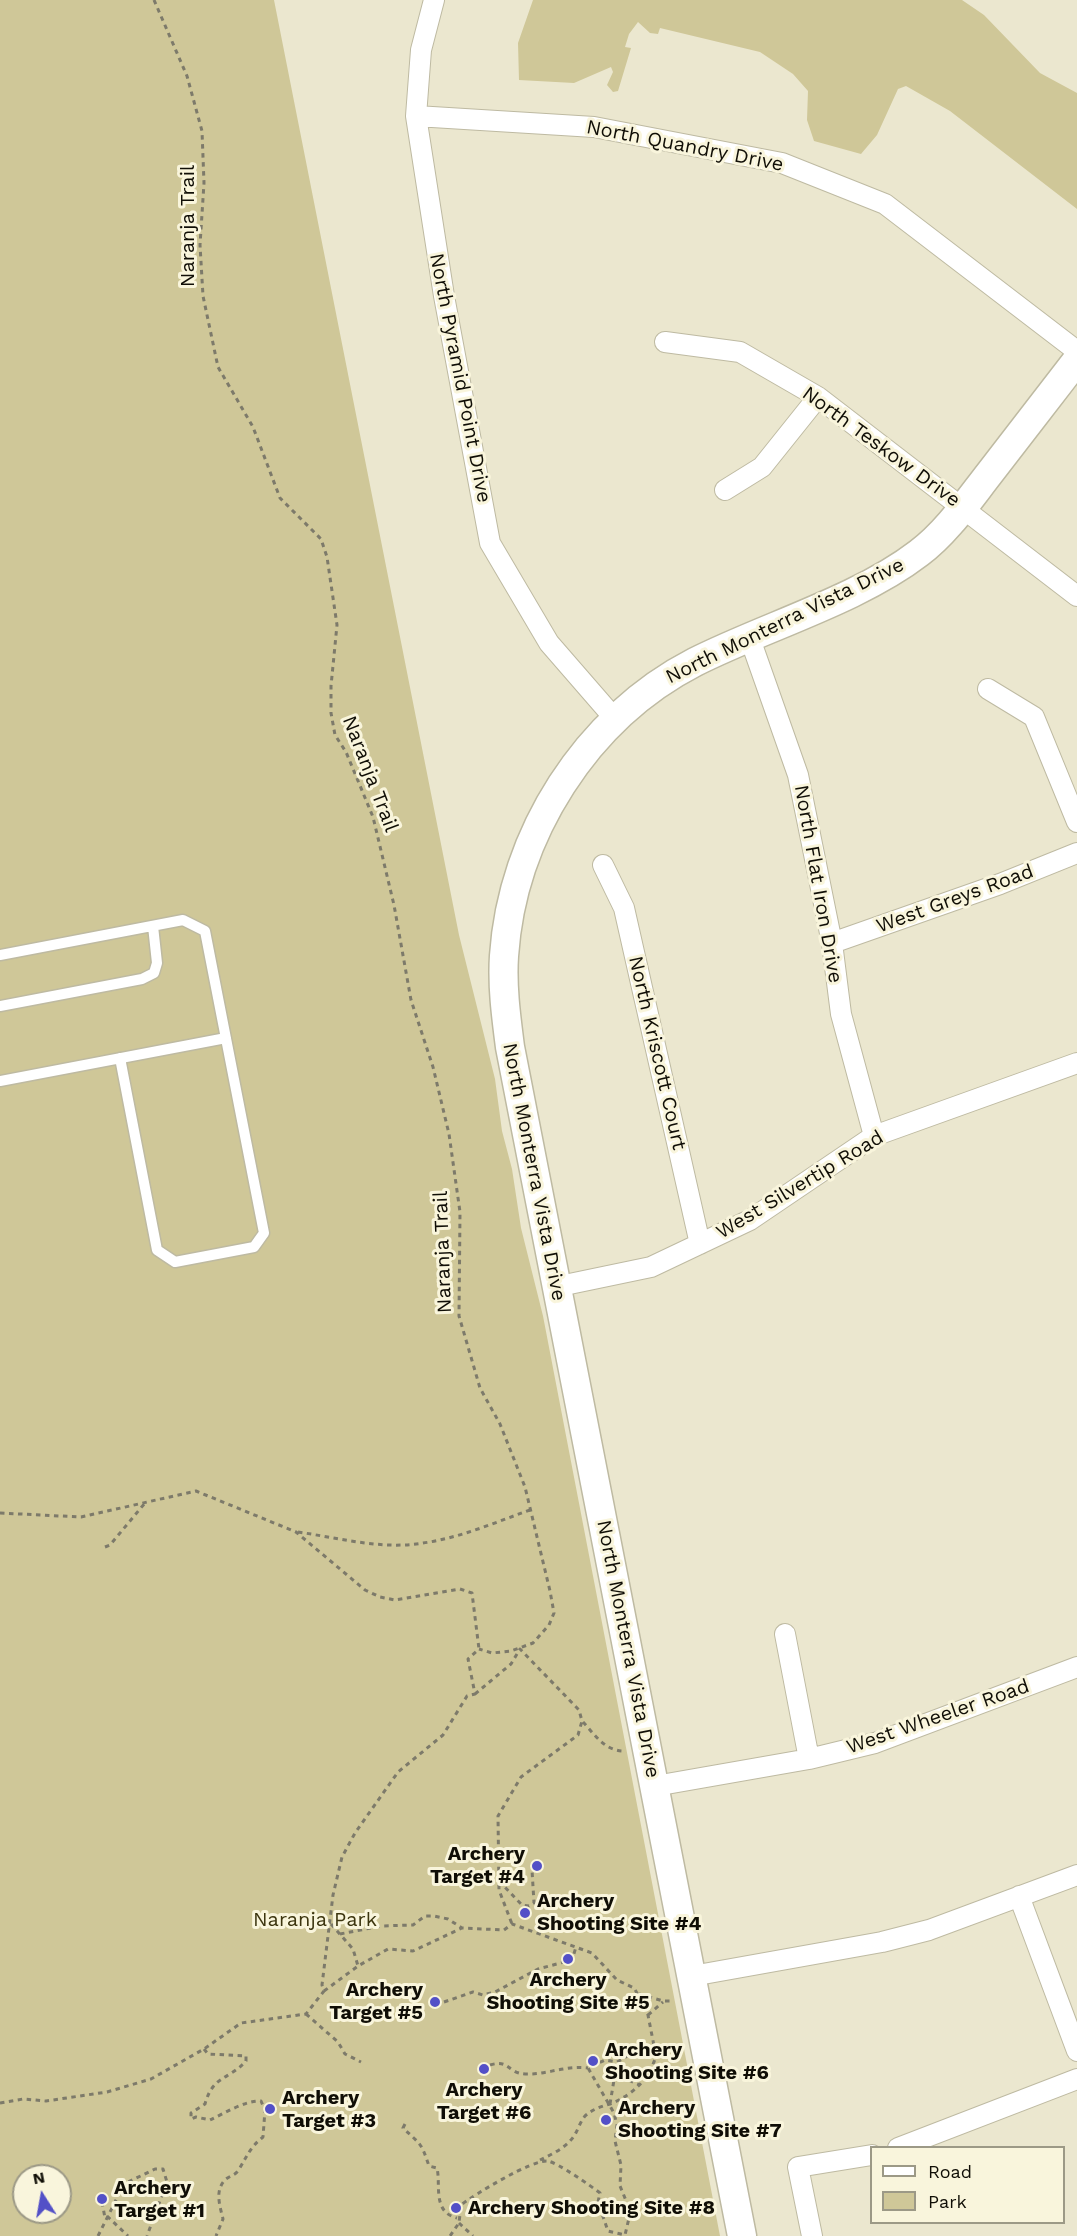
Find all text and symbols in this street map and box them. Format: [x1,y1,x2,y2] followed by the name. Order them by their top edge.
[584,115,786,177] street label: North Quandry Drive
[176,165,200,287] street label: Naranja Trail
[424,251,496,505] street label: North Pyramid Point Drive
[797,382,965,512] street label: North Teskow Drive
[662,553,908,689] street label: North Monterra Vista Drive
[337,713,403,835] street label: Naranja Trail
[789,783,847,985] street label: North Flat Iron Drive
[873,859,1037,939] street label: West Greys Road
[623,954,691,1152] street label: North Kriscott Court
[497,1041,571,1303] street label: North Monterra Vista Drive
[712,1126,888,1244] street label: West Silvertip Road
[429,1190,457,1314] street label: Naranja Trail
[591,1518,665,1780] street label: North Monterra Vista Drive
[843,1674,1033,1760] street label: West Wheeler Road
[430,1842,525,1889] place label: Archery Target #4
[530,1859,544,1873] marker: Archery Target #4
[537,1889,701,1936] place label: Archery Shooting Site #4
[518,1906,532,1920] marker: Archery Shooting Site #4
[253,1908,377,1932] park label: Naranja Park
[561,1952,575,1966] marker: Archery Shooting Site #5
[486,1968,650,2015] place label: Archery Shooting Site #5
[329,1978,423,2025] place label: Archery Target #5
[428,1995,442,2009] marker: Archery Target #5
[605,2038,769,2085] place label: Archery Shooting Site #6
[586,2054,600,2068] marker: Archery Shooting Site #6
[477,2062,491,2076] marker: Archery Target #6
[437,2078,531,2125] place label: Archery Target #6
[282,2086,376,2133] place label: Archery Target #3
[618,2096,782,2143] place label: Archery Shooting Site #7
[263,2102,277,2116] marker: Archery Target #3
[599,2113,613,2127] marker: Archery Shooting Site #7
[870,2146,1065,2224] legend
[928,2161,972,2182] text: Road
[12,2164,72,2224] north arrow
[31,2167,46,2188] text: N
[114,2176,205,2223] place label: Archery Target #1
[928,2191,967,2212] text: Park
[95,2192,109,2206] marker: Archery Target #1
[468,2196,715,2220] place label: Archery Shooting Site #8
[449,2201,463,2215] marker: Archery Shooting Site #8

